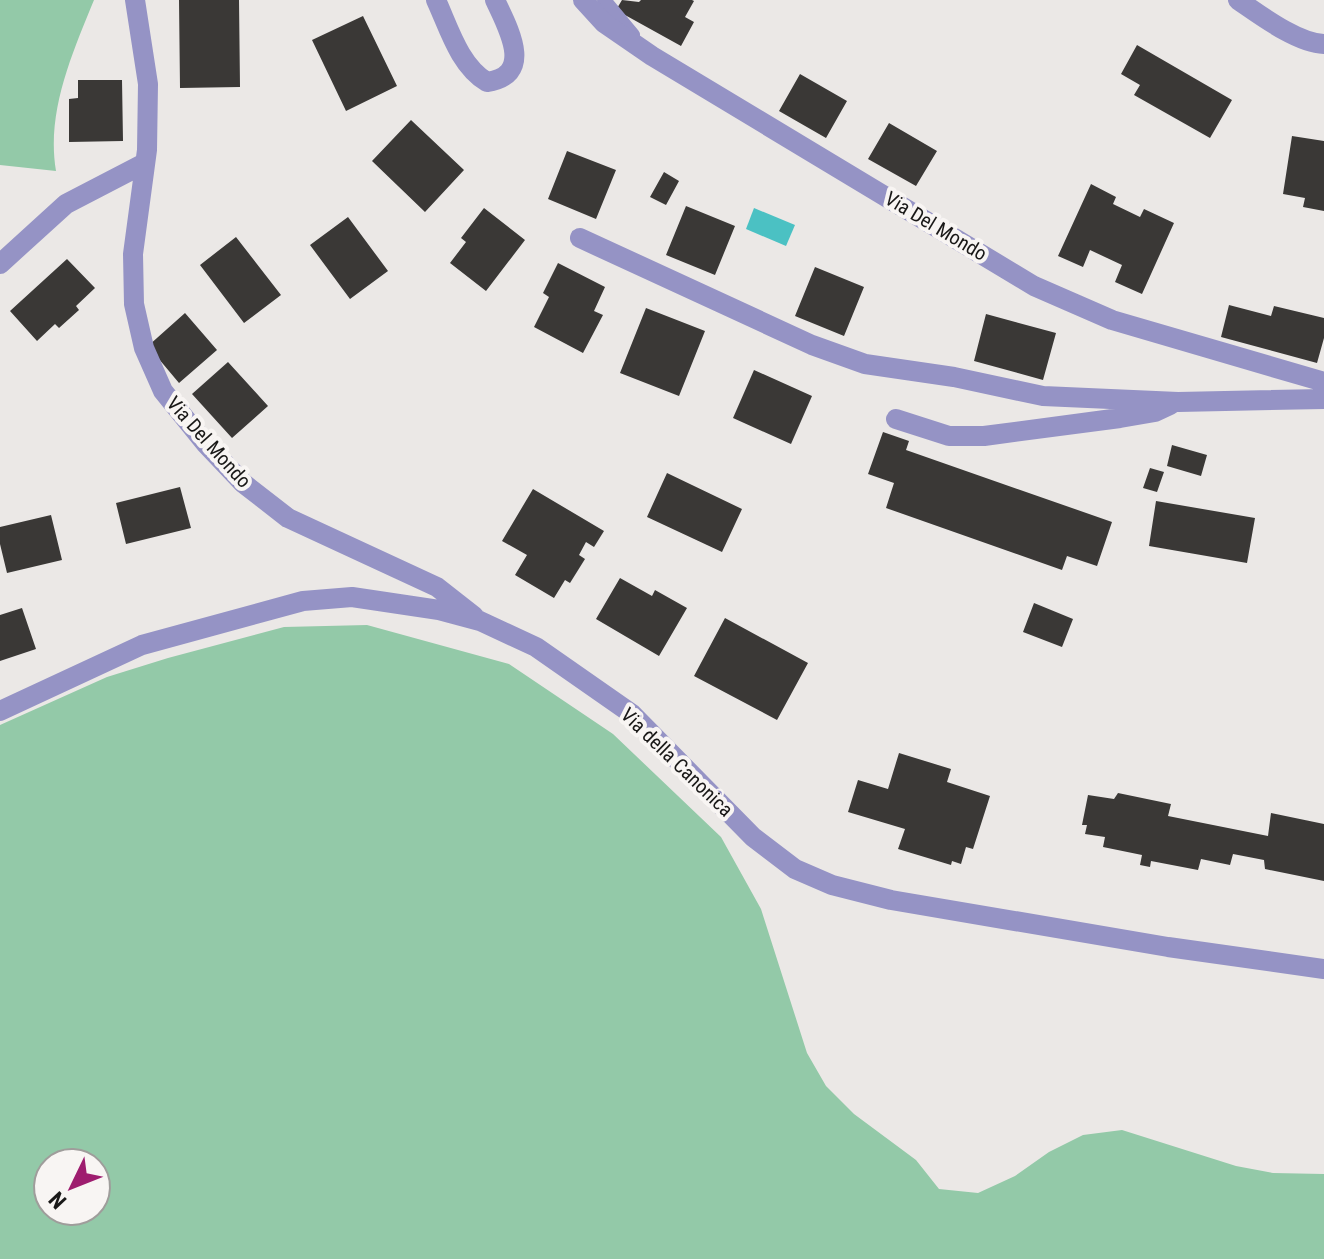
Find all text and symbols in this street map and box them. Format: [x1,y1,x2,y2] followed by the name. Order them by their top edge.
[881,186,991,266] street label: Via Del Mondo
[162,391,256,493] street label: Via Del Mondo
[616,703,738,821] street label: Via della Canonica
[32,1147,112,1227] north arrow
[44,1187,71,1214] text: N

